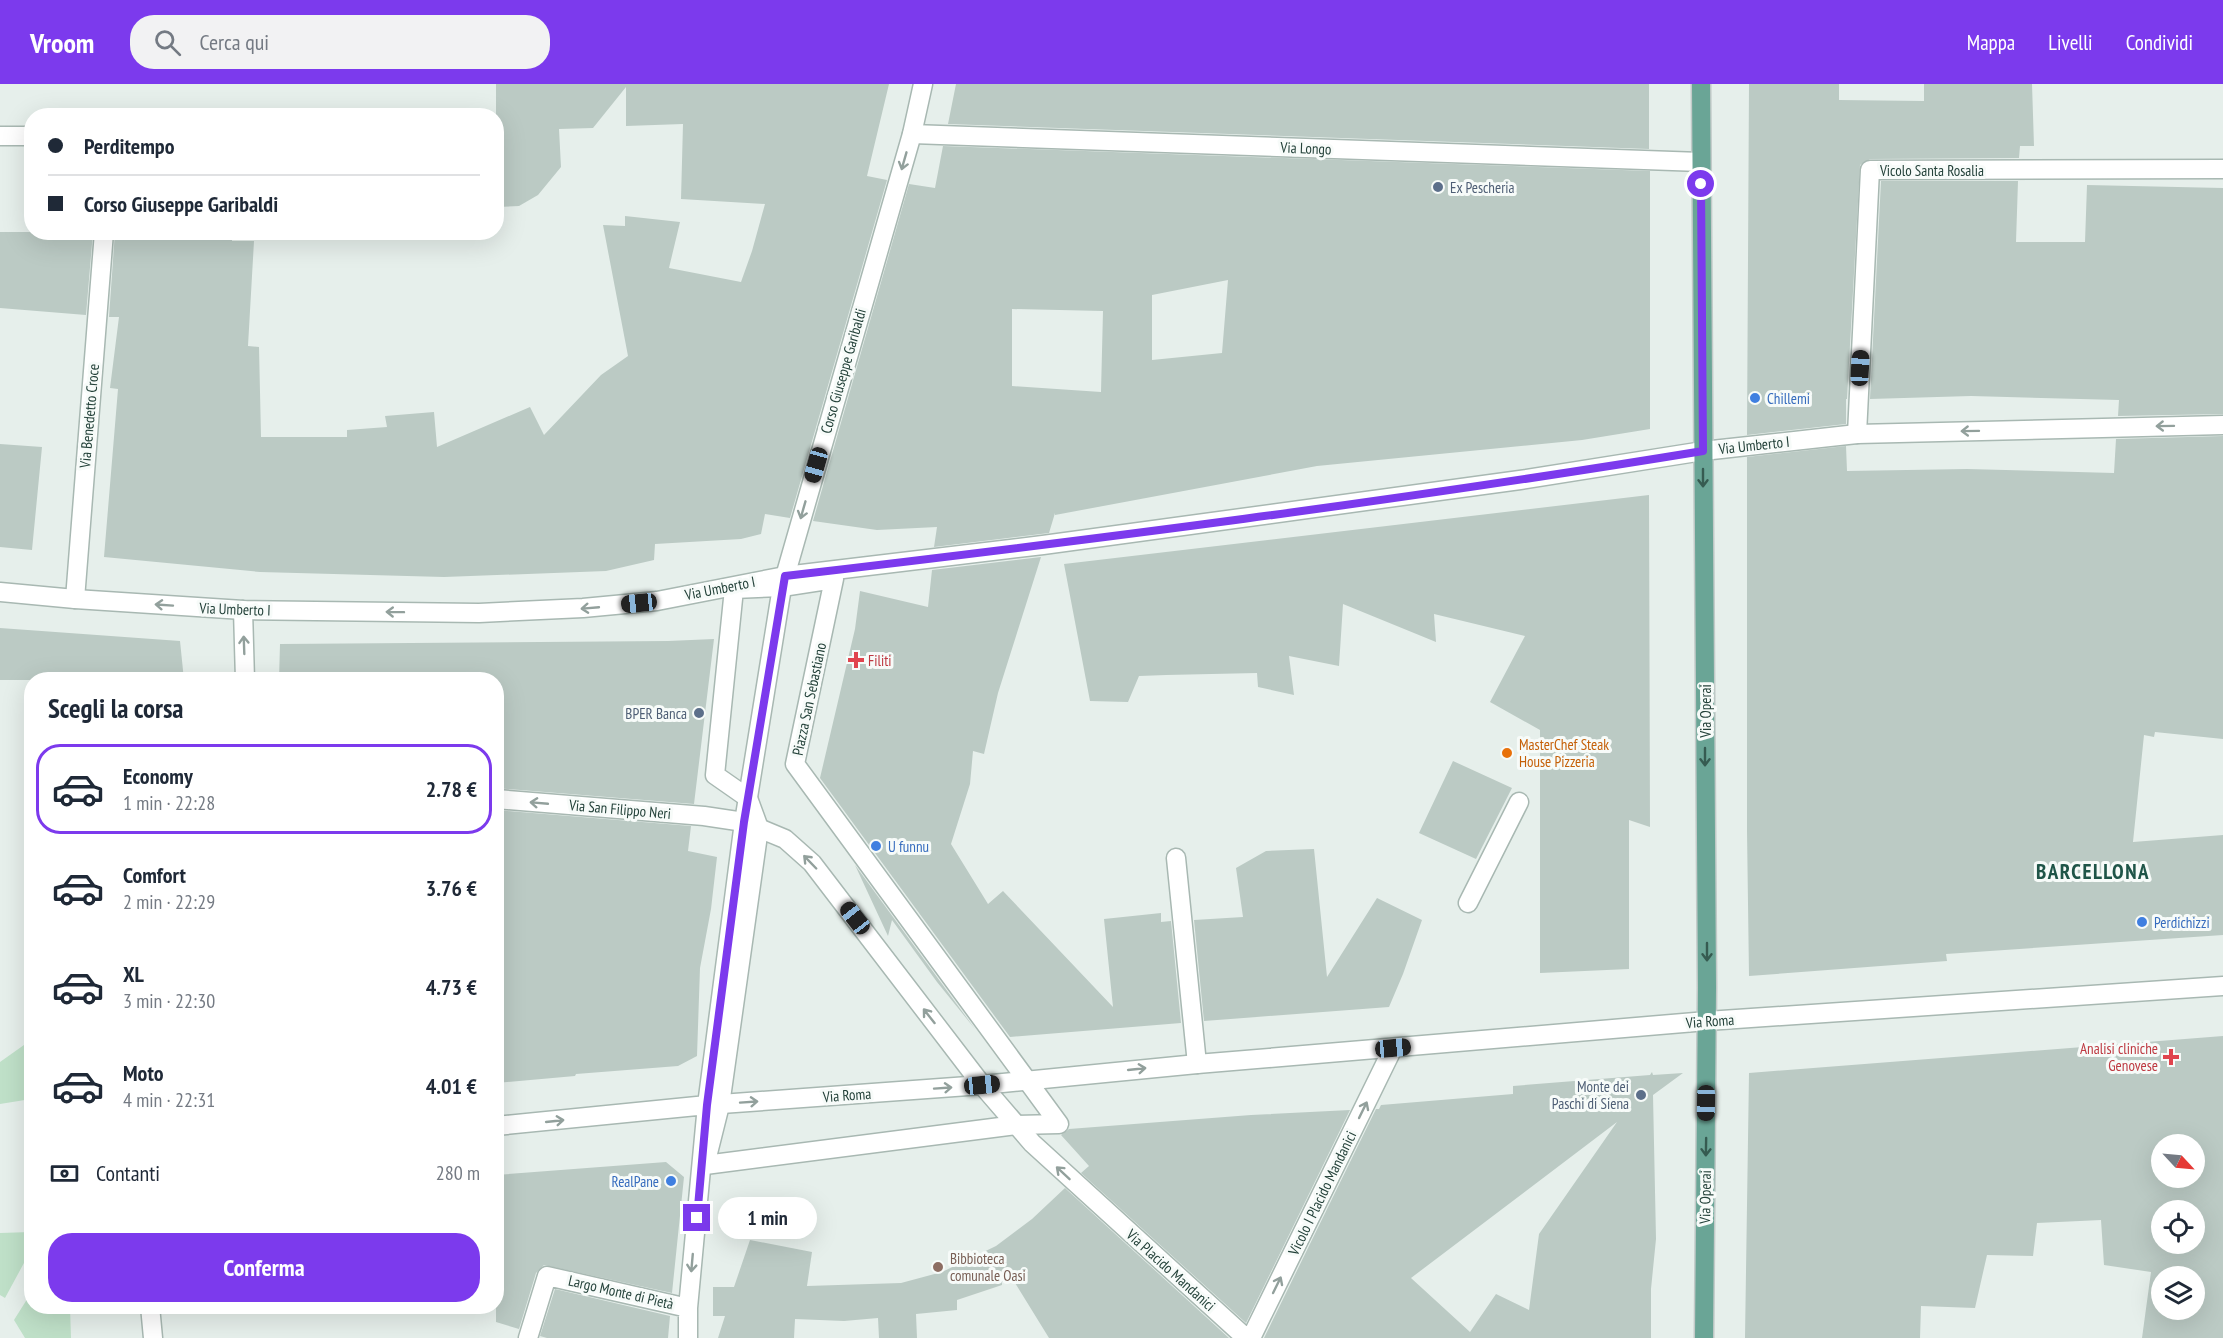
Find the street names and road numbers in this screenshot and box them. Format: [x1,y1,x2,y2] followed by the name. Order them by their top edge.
[1279,138,1332,158] street label: Via Longo
[1879,161,1984,180] street label: Vicolo Santa Rosalia
[816,306,870,436] street label: Corso Giuseppe Garibaldi
[75,363,103,470] street label: Via Benedetto Croce
[1717,432,1790,458] street label: Via Umberto I
[682,572,757,604] street label: Via Umberto I
[198,598,271,620] street label: Via Umberto I
[788,641,830,757] street label: Piazza San Sebastiano
[1696,684,1715,739] street label: Via Operai
[567,795,672,823] street label: Via San Filippo Neri
[1684,1010,1735,1032] street label: Via Roma
[821,1084,872,1106] street label: Via Roma
[1283,1128,1360,1259] street label: Vicolo I Placido Mandanici
[1695,1170,1715,1225] street label: Via Operai
[1122,1224,1220,1315] street label: Via Placido Mandanici
[566,1271,676,1313] street label: Largo Monte di Pietà

